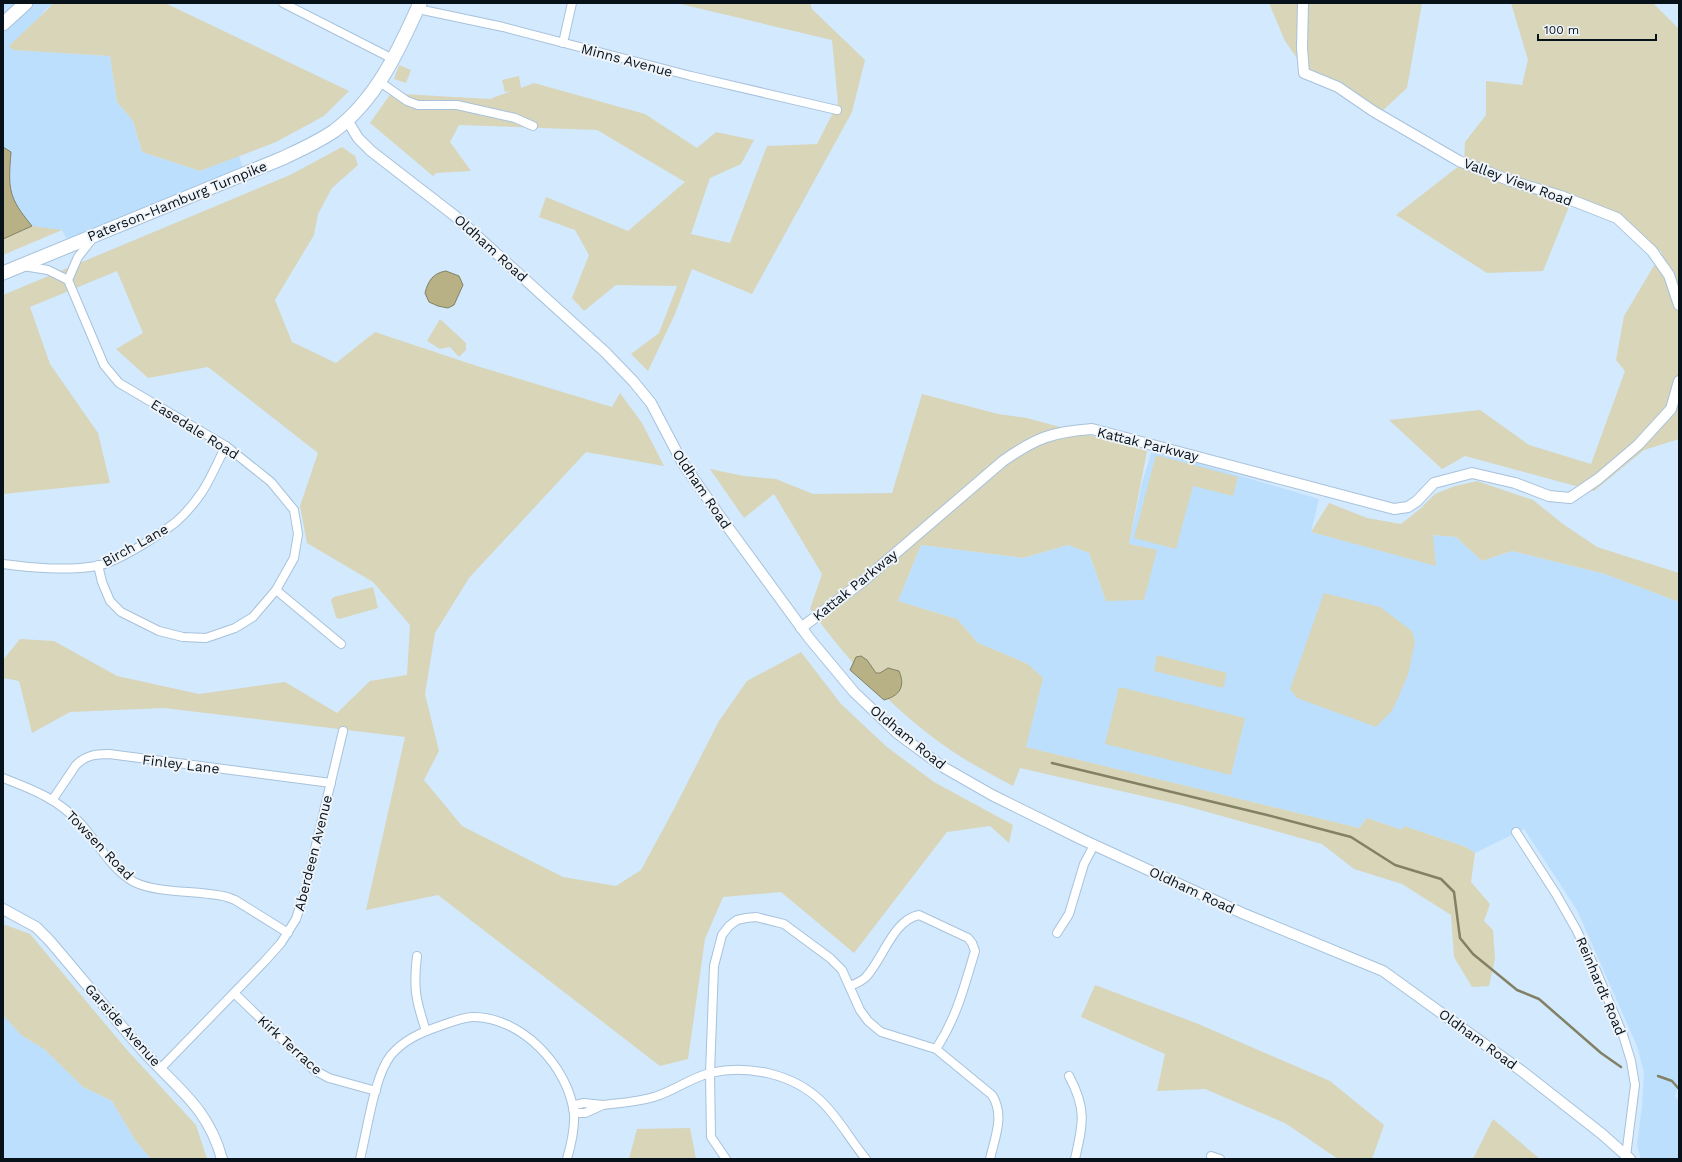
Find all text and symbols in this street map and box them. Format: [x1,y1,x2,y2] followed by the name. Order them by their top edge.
[1538,16,1656,42] scale bar
[1544,23,1579,37] text: 100 m
[579,40,675,80] street label: Minns Avenue
[1461,155,1575,209] street label: Valley View Road
[85,158,269,244] street label: Paterson-Hamburg Turnpike
[451,211,531,285] street label: Oldham Road
[148,396,242,462] street label: Easedale Road
[1096,424,1201,465] street label: Kattak Parkway
[670,446,734,532] street label: Oldham Road
[99,520,171,570] street label: Birch Lane
[809,546,901,624] street label: Kattak Parkway
[867,702,949,772] street label: Oldham Road
[141,751,221,777] street label: Finley Lane
[291,793,335,913] street label: Aberdeen Avenue
[63,807,137,883] street label: Towsen Road
[1147,863,1237,917] street label: Oldham Road
[1573,934,1629,1038] street label: Reinhardt Road
[82,981,164,1069] street label: Garside Avenue
[1436,1005,1520,1073] street label: Oldham Road
[255,1012,325,1078] street label: Kirk Terrace

